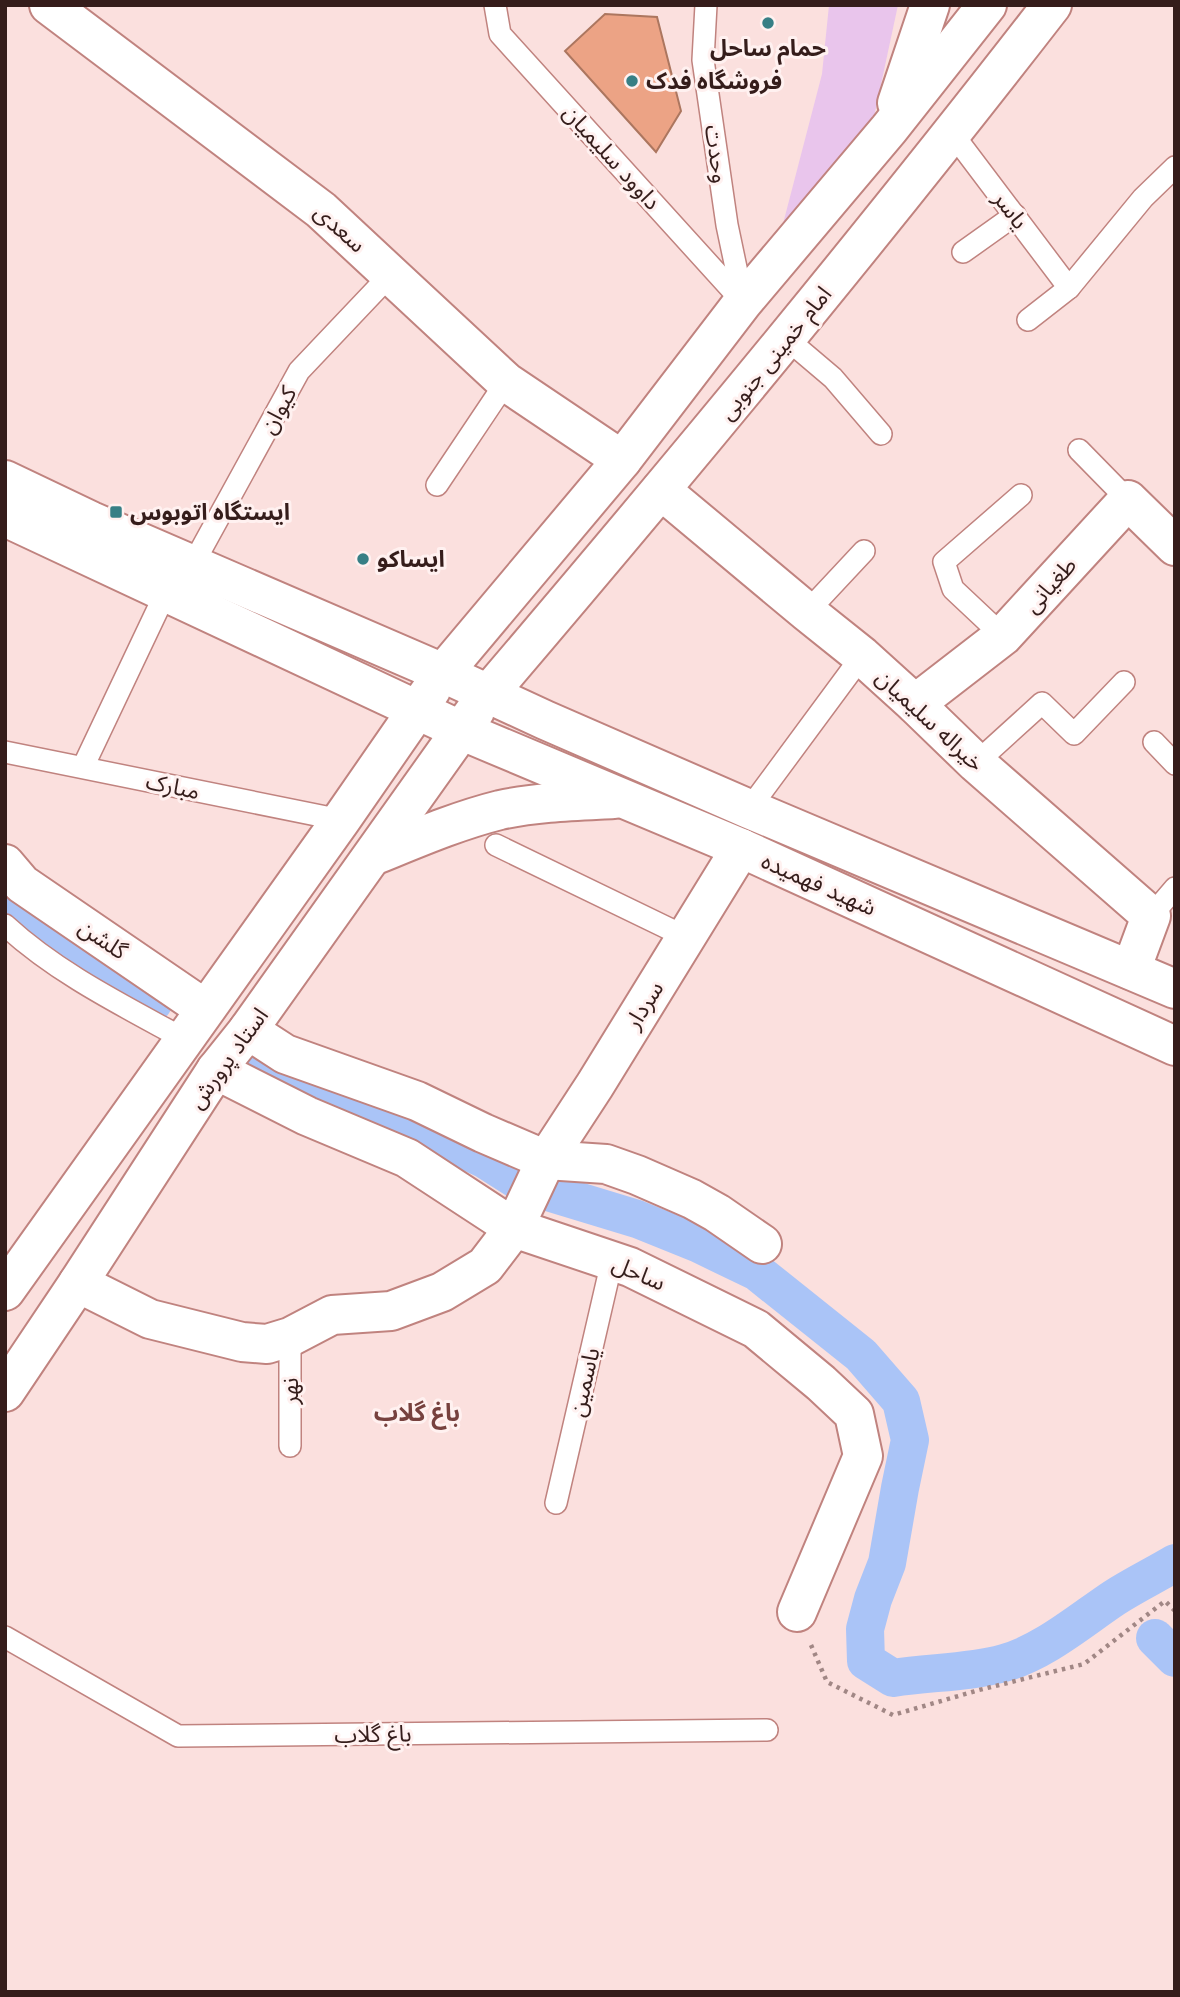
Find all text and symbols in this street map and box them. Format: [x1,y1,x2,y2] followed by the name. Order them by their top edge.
[760,15,776,31] marker: حمام ساحل
[710,34,826,66] place label: حمام ساحل
[646,67,782,95] place label: فروشگاه فدک
[624,73,640,89] marker: فروشگاه فدک
[557,98,667,216] street label: داوود سلیمیان
[699,123,735,185] street label: وحدت
[987,185,1034,235] street label: یاسر
[308,198,372,258] street label: سعدی
[713,280,841,428] street label: امام خمینی جنوبی
[254,381,303,439] street label: کیوان
[130,498,290,526] place label: ایستگاه اتوبوس
[108,504,124,520] marker: ایستگاه اتوبوس
[377,545,445,573] place label: ایساکو
[355,551,371,567] marker: ایساکو
[1018,551,1082,619] street label: طغیانی
[870,663,990,777] street label: خیراله سلیمیان
[144,767,202,805] street label: مبارک
[757,846,881,922] street label: شهید فهمیده
[73,913,133,966] street label: گلشن
[618,976,669,1035] street label: سردار
[182,1002,275,1115] street label: استاد پرورش
[608,1249,670,1297] street label: ساحل
[562,1345,606,1419] street label: یاسمین
[276,1378,304,1405] street label: نهر
[374,1398,460,1430] district label: باغ گلاب
[334,1719,412,1752] street label: باغ گلاب

